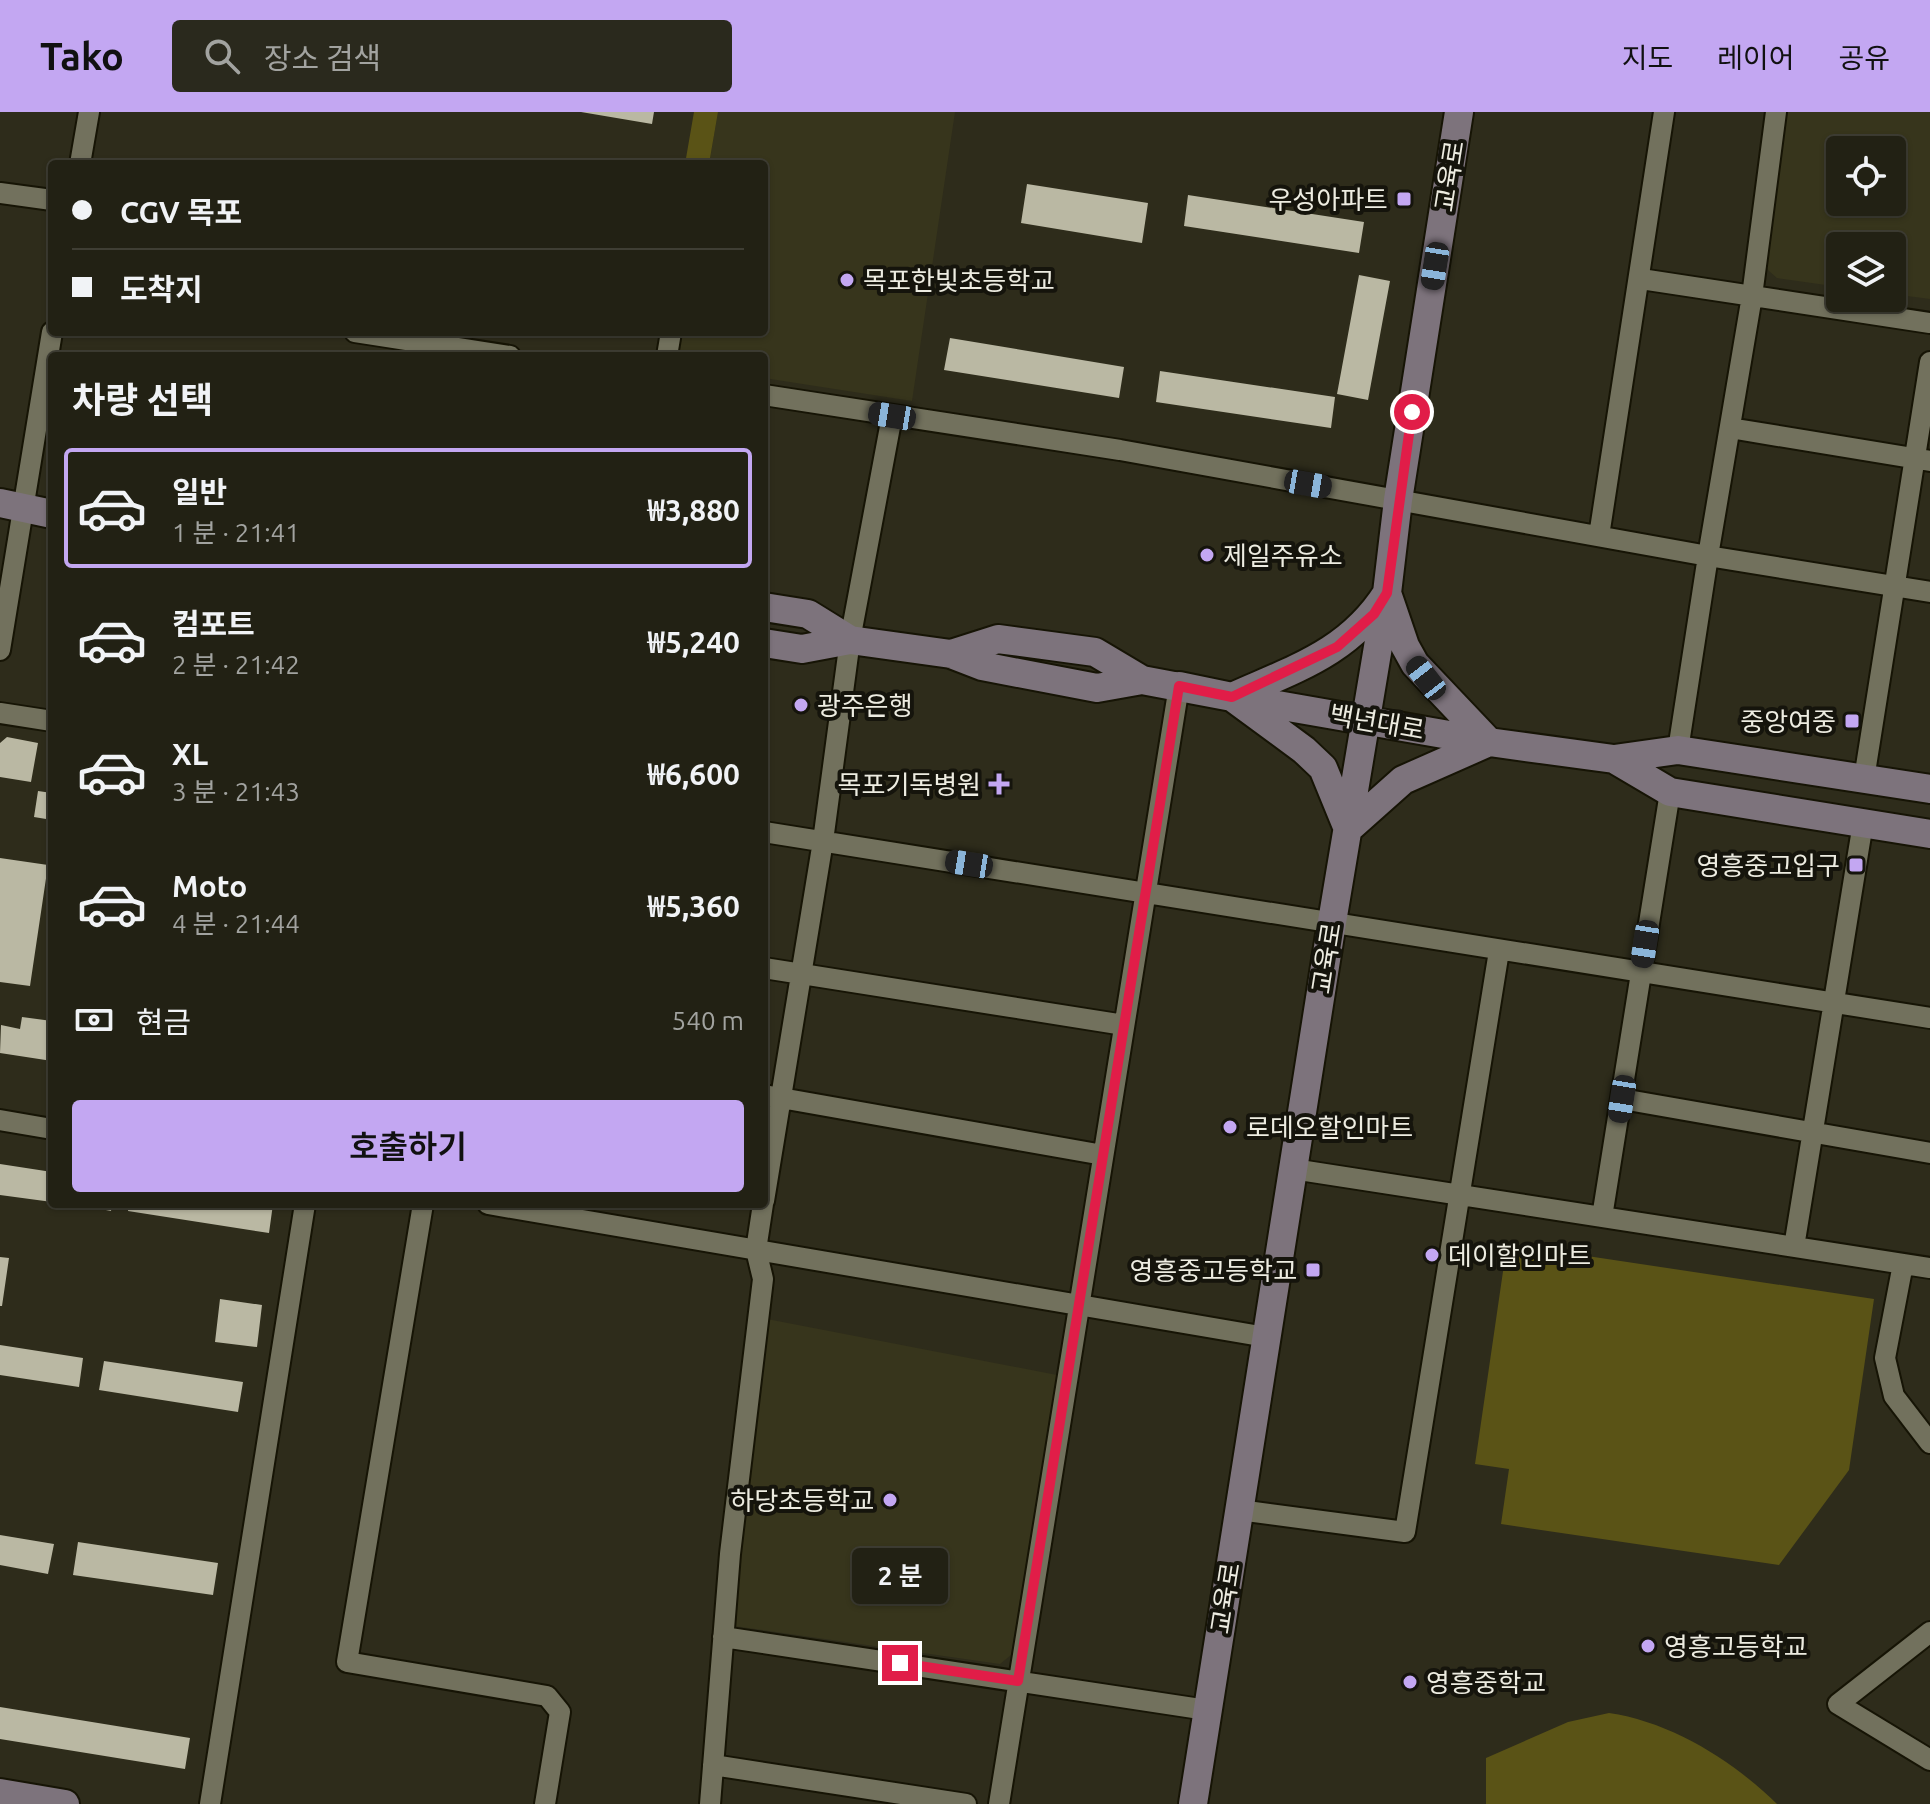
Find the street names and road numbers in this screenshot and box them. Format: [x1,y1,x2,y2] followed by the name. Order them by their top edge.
[1429,138,1469,214] street label: 교육로
[1327,699,1427,745] street label: 백년대로
[1306,920,1346,996] street label: 교육로
[1205,1560,1245,1636] street label: 교육로

